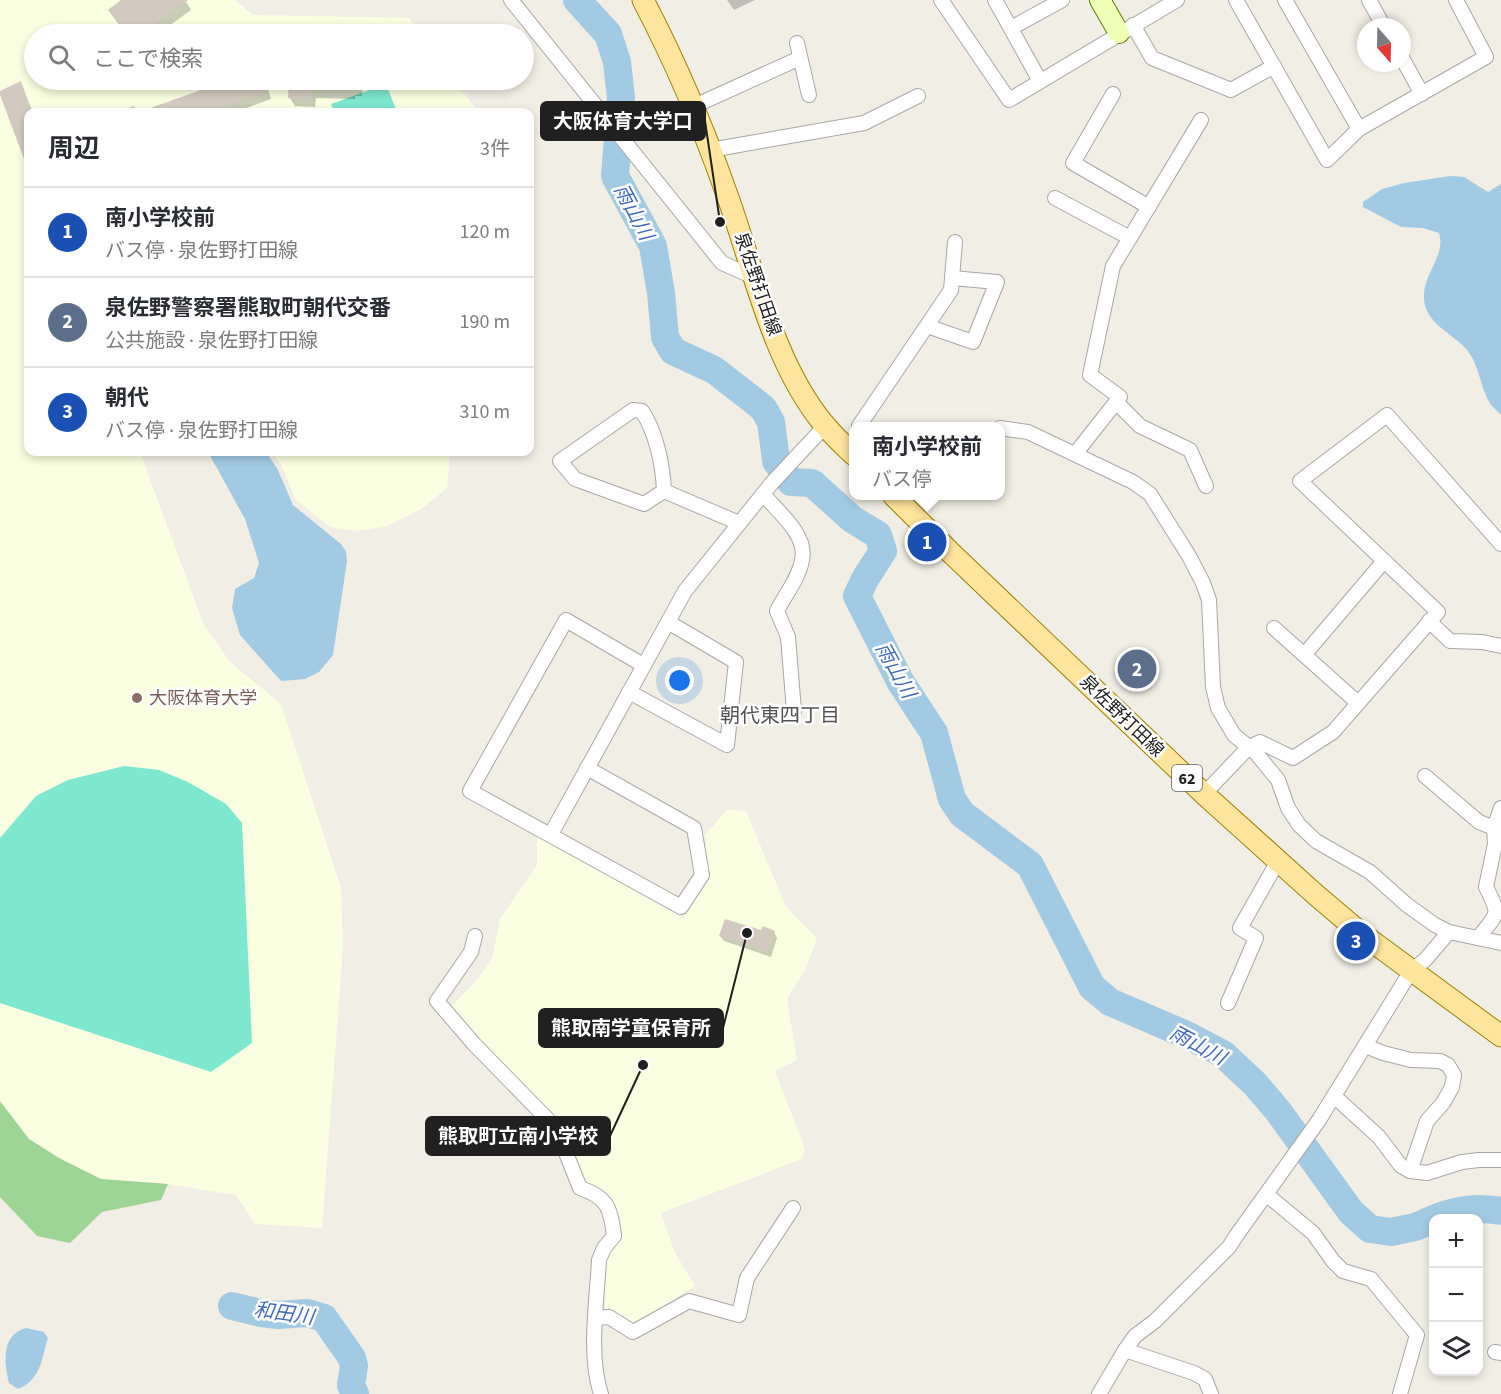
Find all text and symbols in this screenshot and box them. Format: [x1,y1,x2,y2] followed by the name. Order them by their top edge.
[1357,18,1411,72] north arrow
[24,24,534,90] search box
[45,41,78,74] icon: search
[93,43,203,75] text: ここで検索
[541,102,705,140] callout: 大阪体育大学口
[553,108,693,136] text: 大阪体育大学口
[48,130,100,167] text: 周辺
[480,135,510,163] text: 3件
[607,179,661,247] water label: 雨山川
[105,202,215,234] text: 南小学校前
[62,218,73,246] text: 1
[460,218,510,246] text: 120 m
[728,229,787,339] street label: 泉佐野打田線
[105,237,298,265] text: バス停 · 泉佐野打田線
[105,292,391,324] text: 泉佐野警察署熊取町朝代交番
[62,308,73,336] text: 2
[460,308,510,336] text: 190 m
[105,327,318,355] text: 公共施設 · 泉佐野打田線
[105,382,149,414] text: 朝代
[62,398,73,426] text: 3
[460,398,510,426] text: 310 m
[105,417,298,445] text: バス停 · 泉佐野打田線
[849,422,1005,500] popup
[872,431,982,463] text: 南小学校前
[872,466,932,494] text: バス停
[908,520,946,564] pin: 1
[868,637,923,705] water label: 雨山川
[1118,646,1156,692] pin: 2
[665,666,694,695] your location
[1074,670,1169,763] street label: 泉佐野打田線
[149,686,257,711] place label: 大阪体育大学
[130,691,144,705] marker: 大阪体育大学
[720,702,840,730] district label: 朝代東四丁目
[1172,765,1202,791] road number: 62
[1336,918,1376,964] pin: 3
[539,1009,723,1047] callout: 熊取南学童保育所
[551,1015,711,1043] text: 熊取南学童保育所
[1164,1019,1232,1073] water label: 雨山川
[426,1117,610,1155] callout: 熊取町立南小学校
[438,1123,598,1151] text: 熊取町立南小学校
[1429,1214,1483,1376] map controls
[1429,1214,1483,1268] button: +
[1429,1268,1483,1322] button: −
[252,1296,317,1332] water label: 和田川
[1429,1322,1483,1376] button: layers

